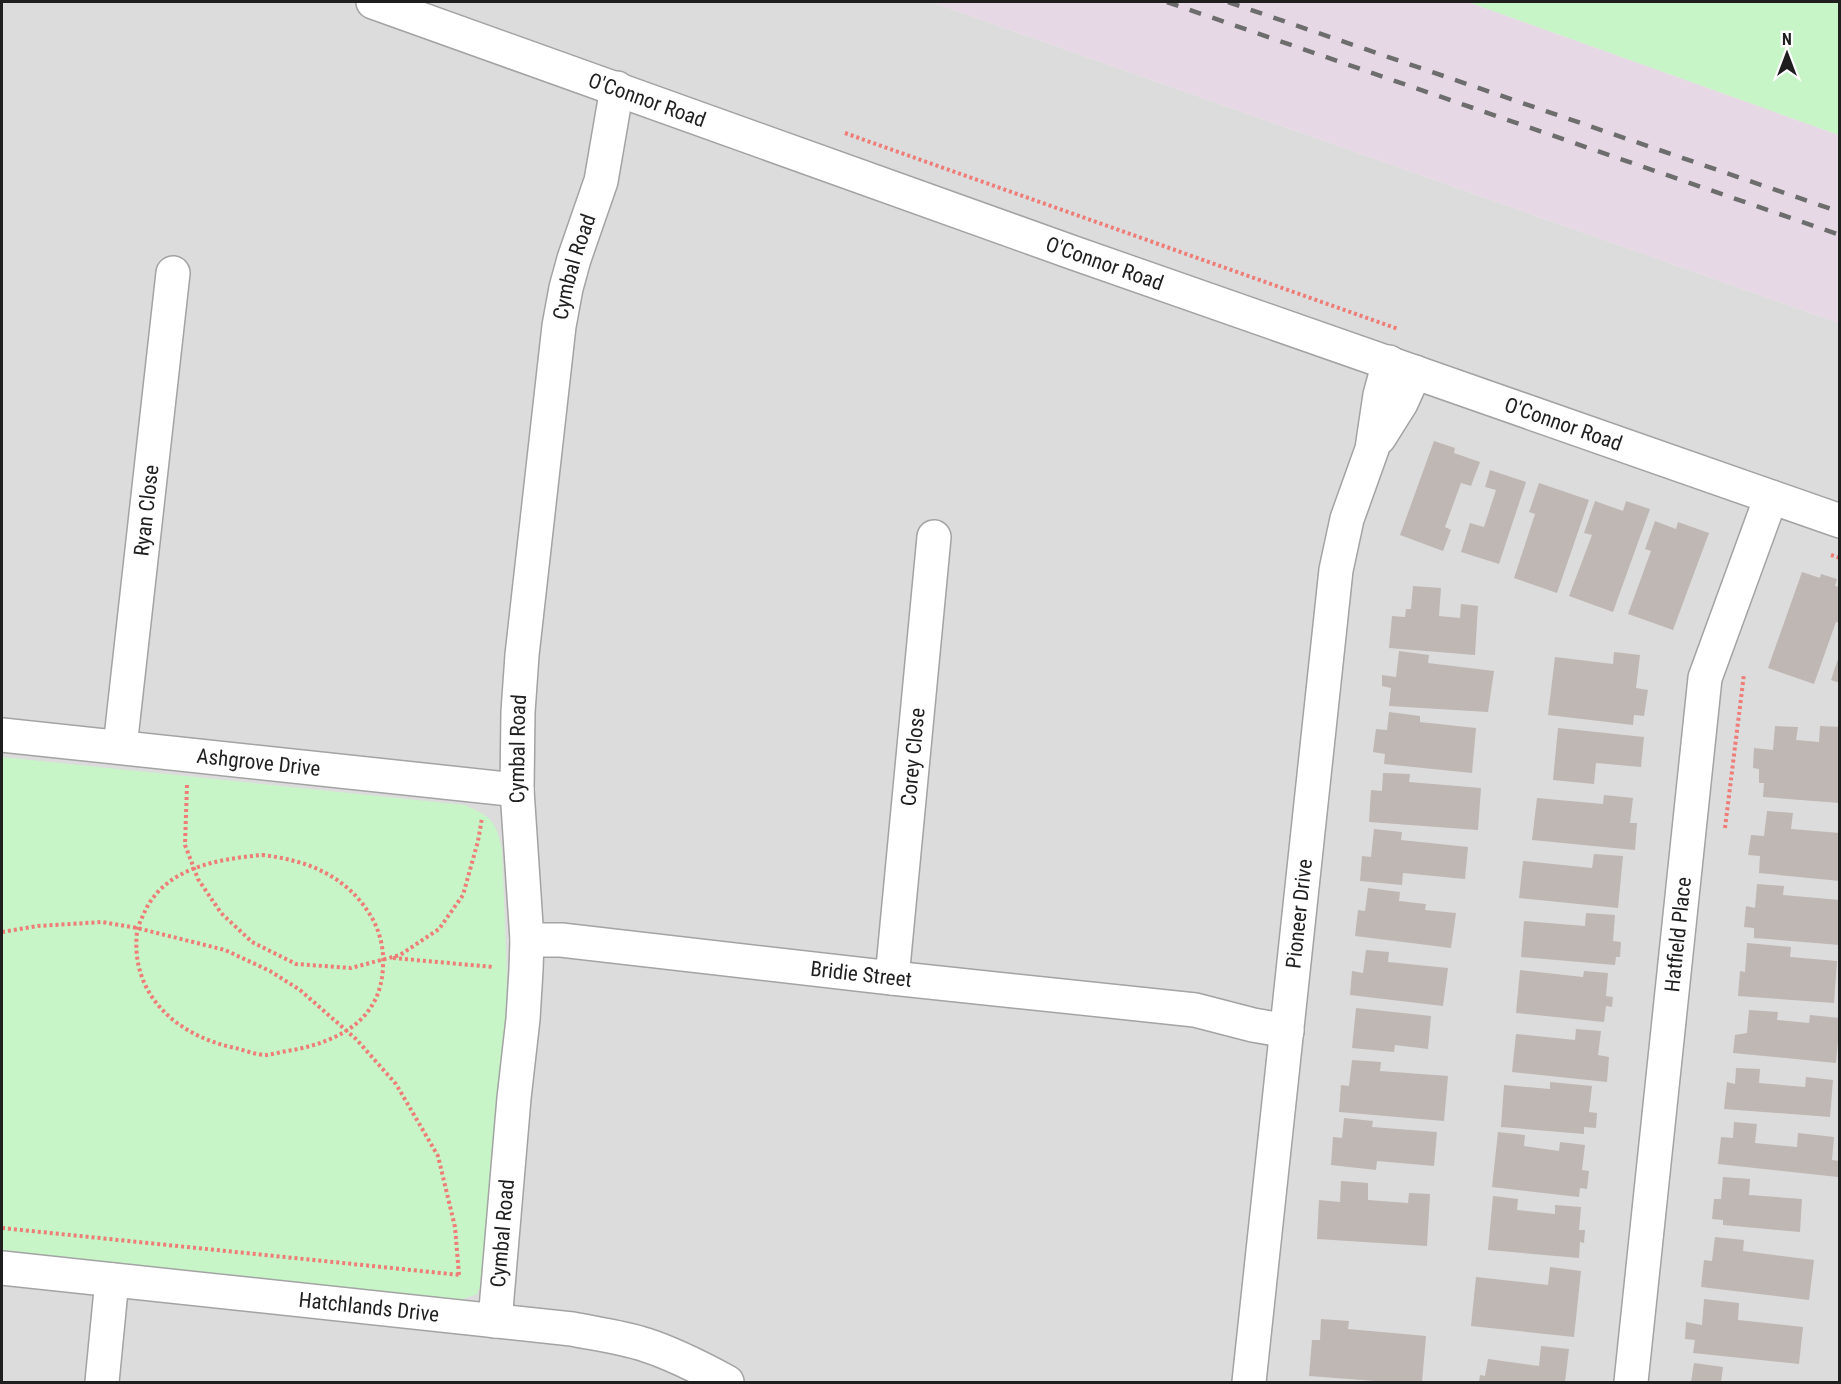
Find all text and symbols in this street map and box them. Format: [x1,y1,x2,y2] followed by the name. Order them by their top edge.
[1757,24,1817,84] north arrow
[1782,30,1792,49] text: N
[585,68,709,132] street label: O'Connor Road
[548,211,601,322] street label: Cymbal Road
[1043,232,1167,295] street label: O'Connor Road
[1501,393,1625,456] street label: O'Connor Road
[129,464,163,557] street label: Ryan Close
[505,694,531,804] street label: Cymbal Road
[896,707,930,807] street label: Corey Close
[195,744,322,781] street label: Ashgrove Drive
[1281,858,1317,970] street label: Pioneer Drive
[1660,876,1696,993] street label: Hatfield Place
[809,957,913,992] street label: Bridie Street
[486,1178,519,1289] street label: Cymbal Road
[298,1288,440,1327] street label: Hatchlands Drive

